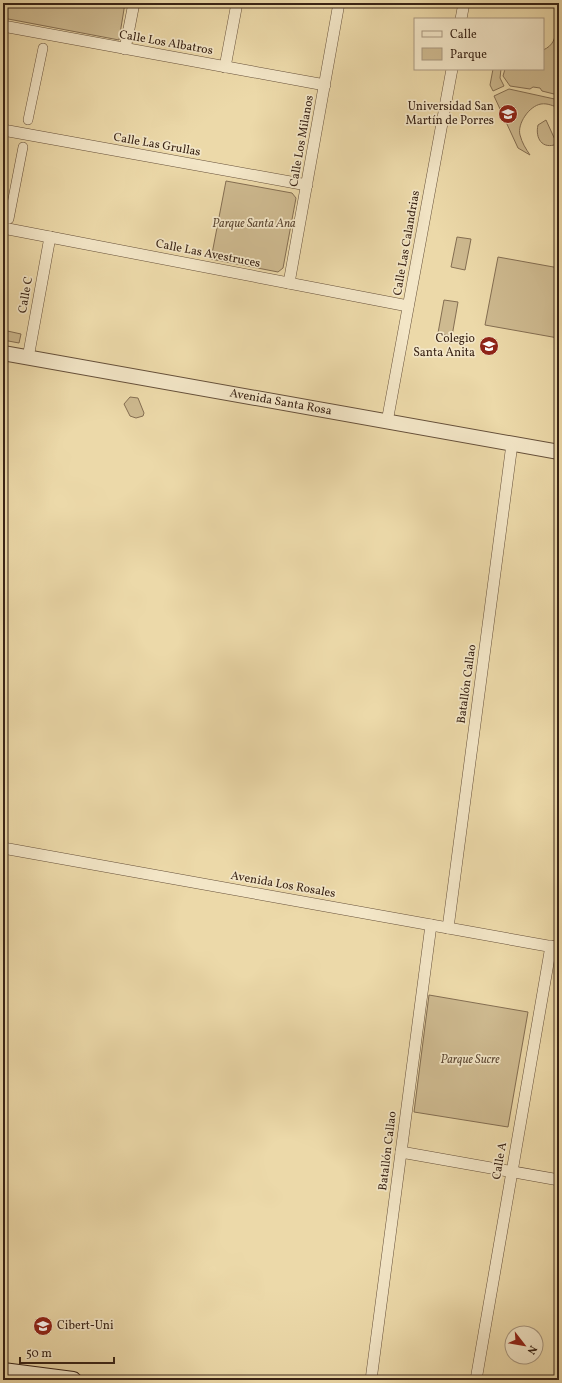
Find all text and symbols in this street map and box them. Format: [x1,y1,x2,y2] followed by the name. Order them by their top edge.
[414,18,544,70] legend
[118,27,214,59] street label: Calle Los Albatros
[450,27,477,43] text: Calle
[450,47,487,63] text: Parque
[286,94,318,188] street label: Calle Los Milanos
[406,99,494,129] place label: Universidad San Martín de Porres
[497,103,519,125] school or university icon: Universidad San Martín de Porres
[112,129,202,161] street label: Calle Las Grullas
[390,189,424,297] street label: Calle Las Calandrias
[212,216,296,232] park label: Parque Santa Ana
[154,236,262,272] street label: Calle Las Avestruces
[15,275,37,315] street label: Calle C
[413,331,475,361] place label: Colegio Santa Anita
[478,335,500,357] school or university icon: Colegio Santa Anita
[228,385,333,419] street label: Avenida Santa Rosa
[454,643,480,725] street label: Batallón Callao
[229,868,337,902] street label: Avenida Los Rosales
[440,1052,500,1068] park label: Parque Sucre
[375,1110,401,1192] street label: Batallón Callao
[489,1141,511,1181] street label: Calle A
[32,1315,54,1337] school or university icon: Cibert-Uni
[57,1318,114,1334] place label: Cibert-Uni
[504,1325,544,1365] north arrow
[20,1339,114,1365] scale bar
[523,1342,540,1357] text: N
[26,1346,52,1362] text: 50 m

